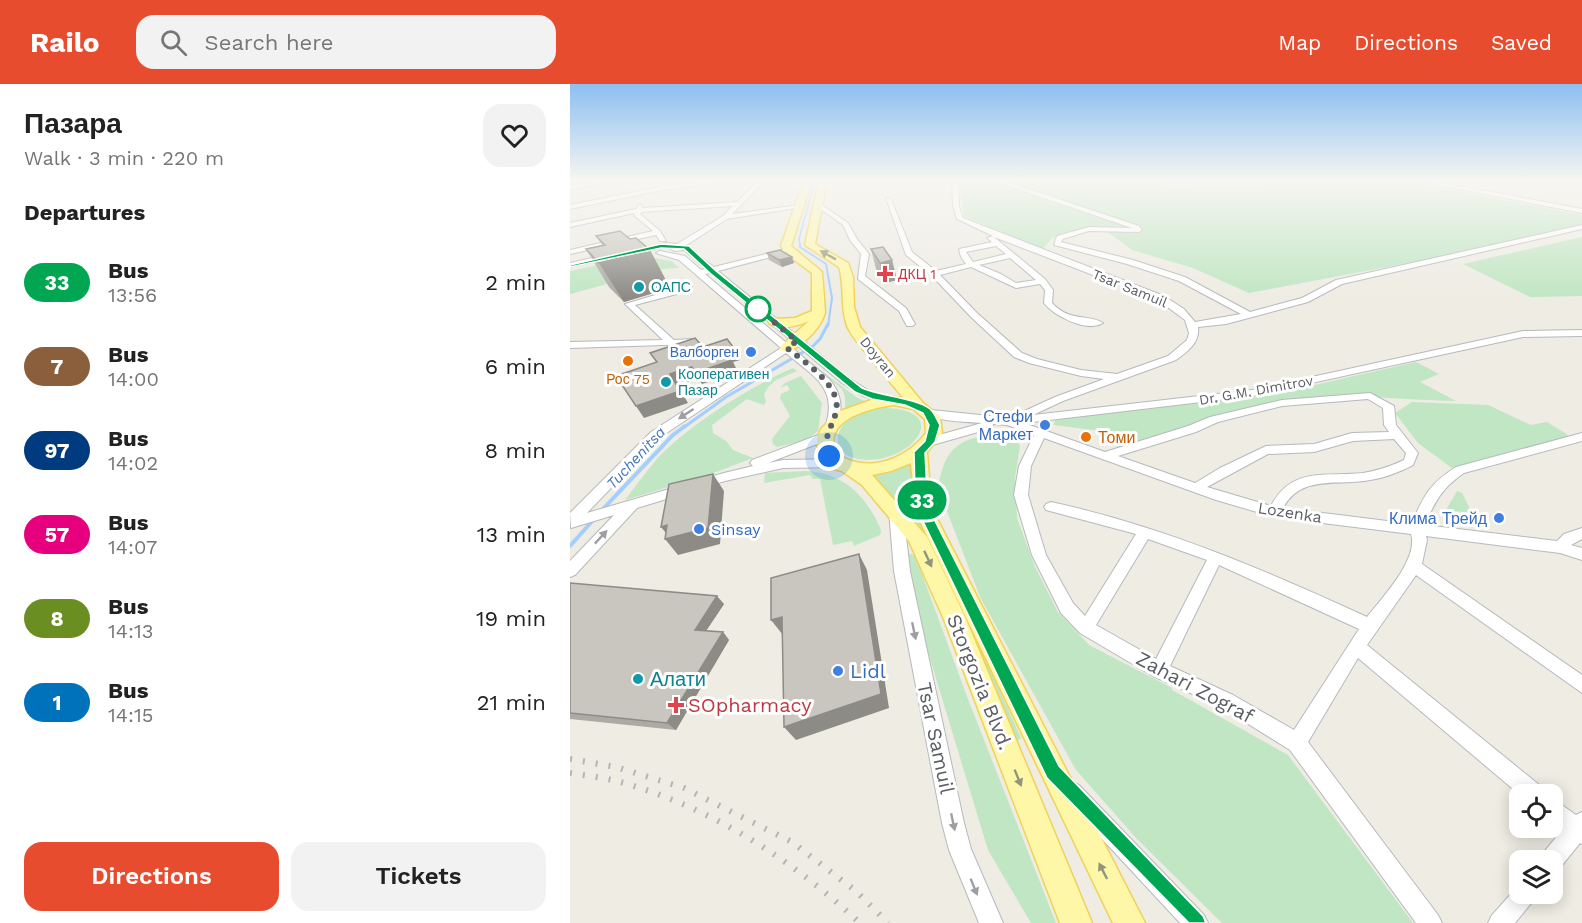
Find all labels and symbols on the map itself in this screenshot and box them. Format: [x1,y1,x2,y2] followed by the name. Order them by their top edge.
[819,251,836,261] one-way arrow
[876,265,894,283] marker: ДКЦ 1
[898,266,936,282] place label: ДКЦ 1
[1090,266,1170,311] street label: Tsar Samuil
[651,279,691,295] place label: ОАПС
[632,280,646,294] marker: ОАПС
[745,296,771,322] unlabelled marker
[857,333,899,381] street label: Doyran
[670,344,739,360] place label: Валборген
[744,345,758,359] marker: Валборген
[621,354,635,368] marker: Рос 75
[678,366,769,398] place label: Кооперативен Пазар
[606,371,650,387] place label: Рос 75
[1198,372,1315,408] street label: Dr. G.M. Dimitrov
[659,375,673,389] marker: Кооперативен Пазар
[979,407,1034,444] place label: Стефи Маркет
[677,409,694,420] one-way arrow
[1038,418,1052,432] marker: Стефи Маркет
[603,423,669,493] water label: Tuchenitsa
[1098,428,1135,447] place label: Томи
[1079,430,1093,444] marker: Томи
[814,441,844,471] your location
[895,480,949,520] line badge: 33
[1257,498,1323,527] street label: Lozenka
[1389,509,1488,528] place label: Клима Трейд
[1492,511,1506,525] marker: Клима Трейд
[711,520,761,539] place label: Sinsay
[692,522,706,536] marker: Sinsay
[594,530,608,545] one-way arrow
[923,551,933,569] one-way arrow
[942,611,1018,753] street label: Storgozia Blvd.
[910,622,919,641] one-way arrow
[1132,646,1258,728] street label: Zahari Zograf
[850,659,886,683] place label: Lidl
[831,664,845,678] marker: Lidl
[650,667,706,691] place label: Алати
[631,672,645,686] marker: Алати
[912,680,960,796] street label: Tsar Samuil
[688,693,812,717] place label: SOpharmacy
[669,698,683,712] marker: SOpharmacy
[1013,770,1023,788] one-way arrow
[949,813,958,832] one-way arrow
[1098,862,1107,879] one-way arrow
[970,878,979,896] one-way arrow

